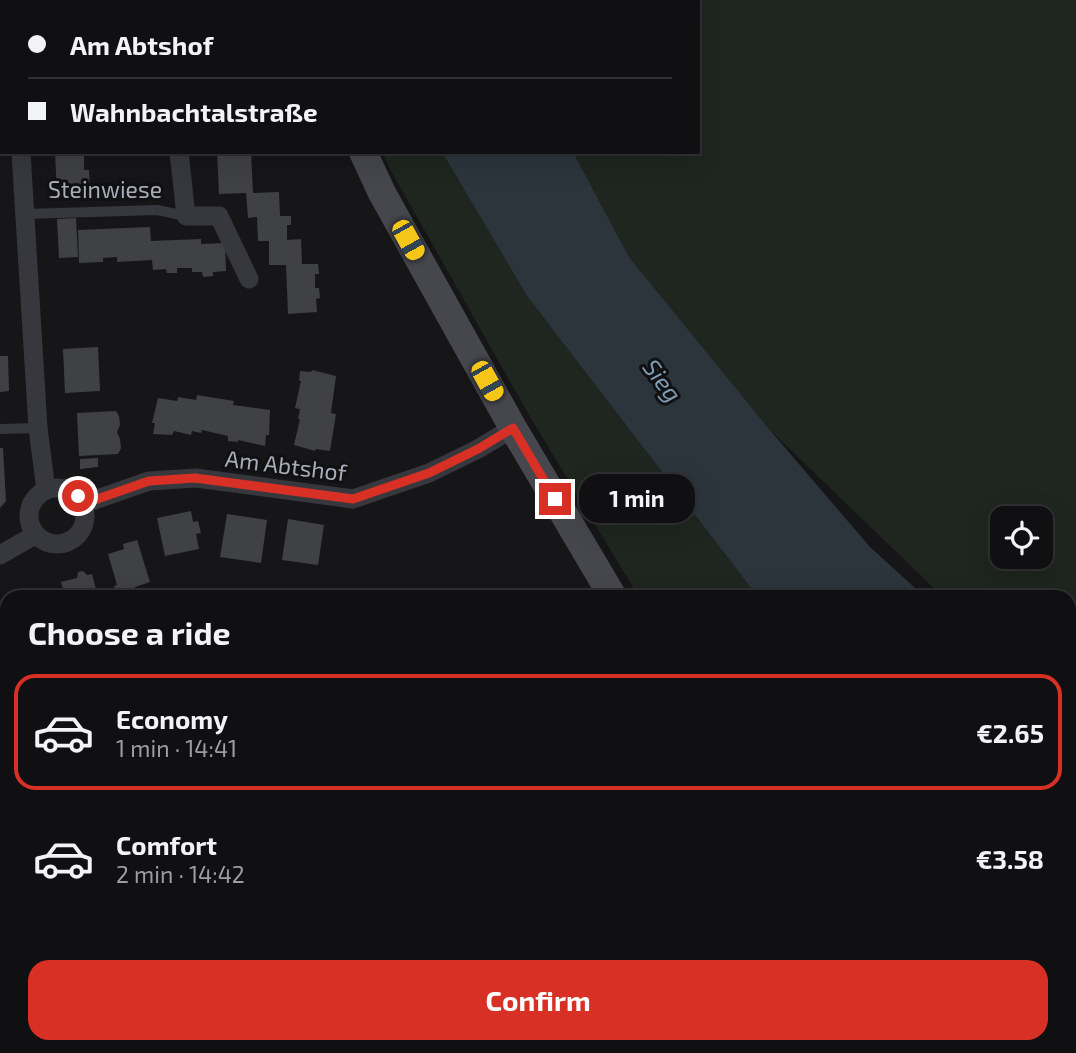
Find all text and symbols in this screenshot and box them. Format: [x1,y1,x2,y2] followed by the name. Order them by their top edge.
[70,29,213,60] text: Am Abtshof
[70,96,318,127] text: Wahnbachtalstraße
[48,175,162,203] street label: Steinwiese
[389,217,428,263] car
[638,353,688,407] water label: Sieg
[468,358,507,404] car
[224,444,350,486] street label: Am Abtshof
[580,475,695,524] callout: 1 min
[62,480,94,512] route start
[539,483,571,515] route end
[609,484,665,512] text: 1 min
[990,506,1053,569] map controls
[990,506,1053,569] button: locate
[28,613,231,651] text: Choose a ride
[32,701,95,764] icon: car
[116,703,228,734] text: Economy
[976,717,1044,748] text: €2.65
[116,734,237,762] text: 1 min · 14:41
[32,827,95,890] icon: car
[116,829,217,860] text: Comfort
[976,843,1044,874] text: €3.58
[116,860,245,888] text: 2 min · 14:42
[28,960,1048,1040] button: Confirm

